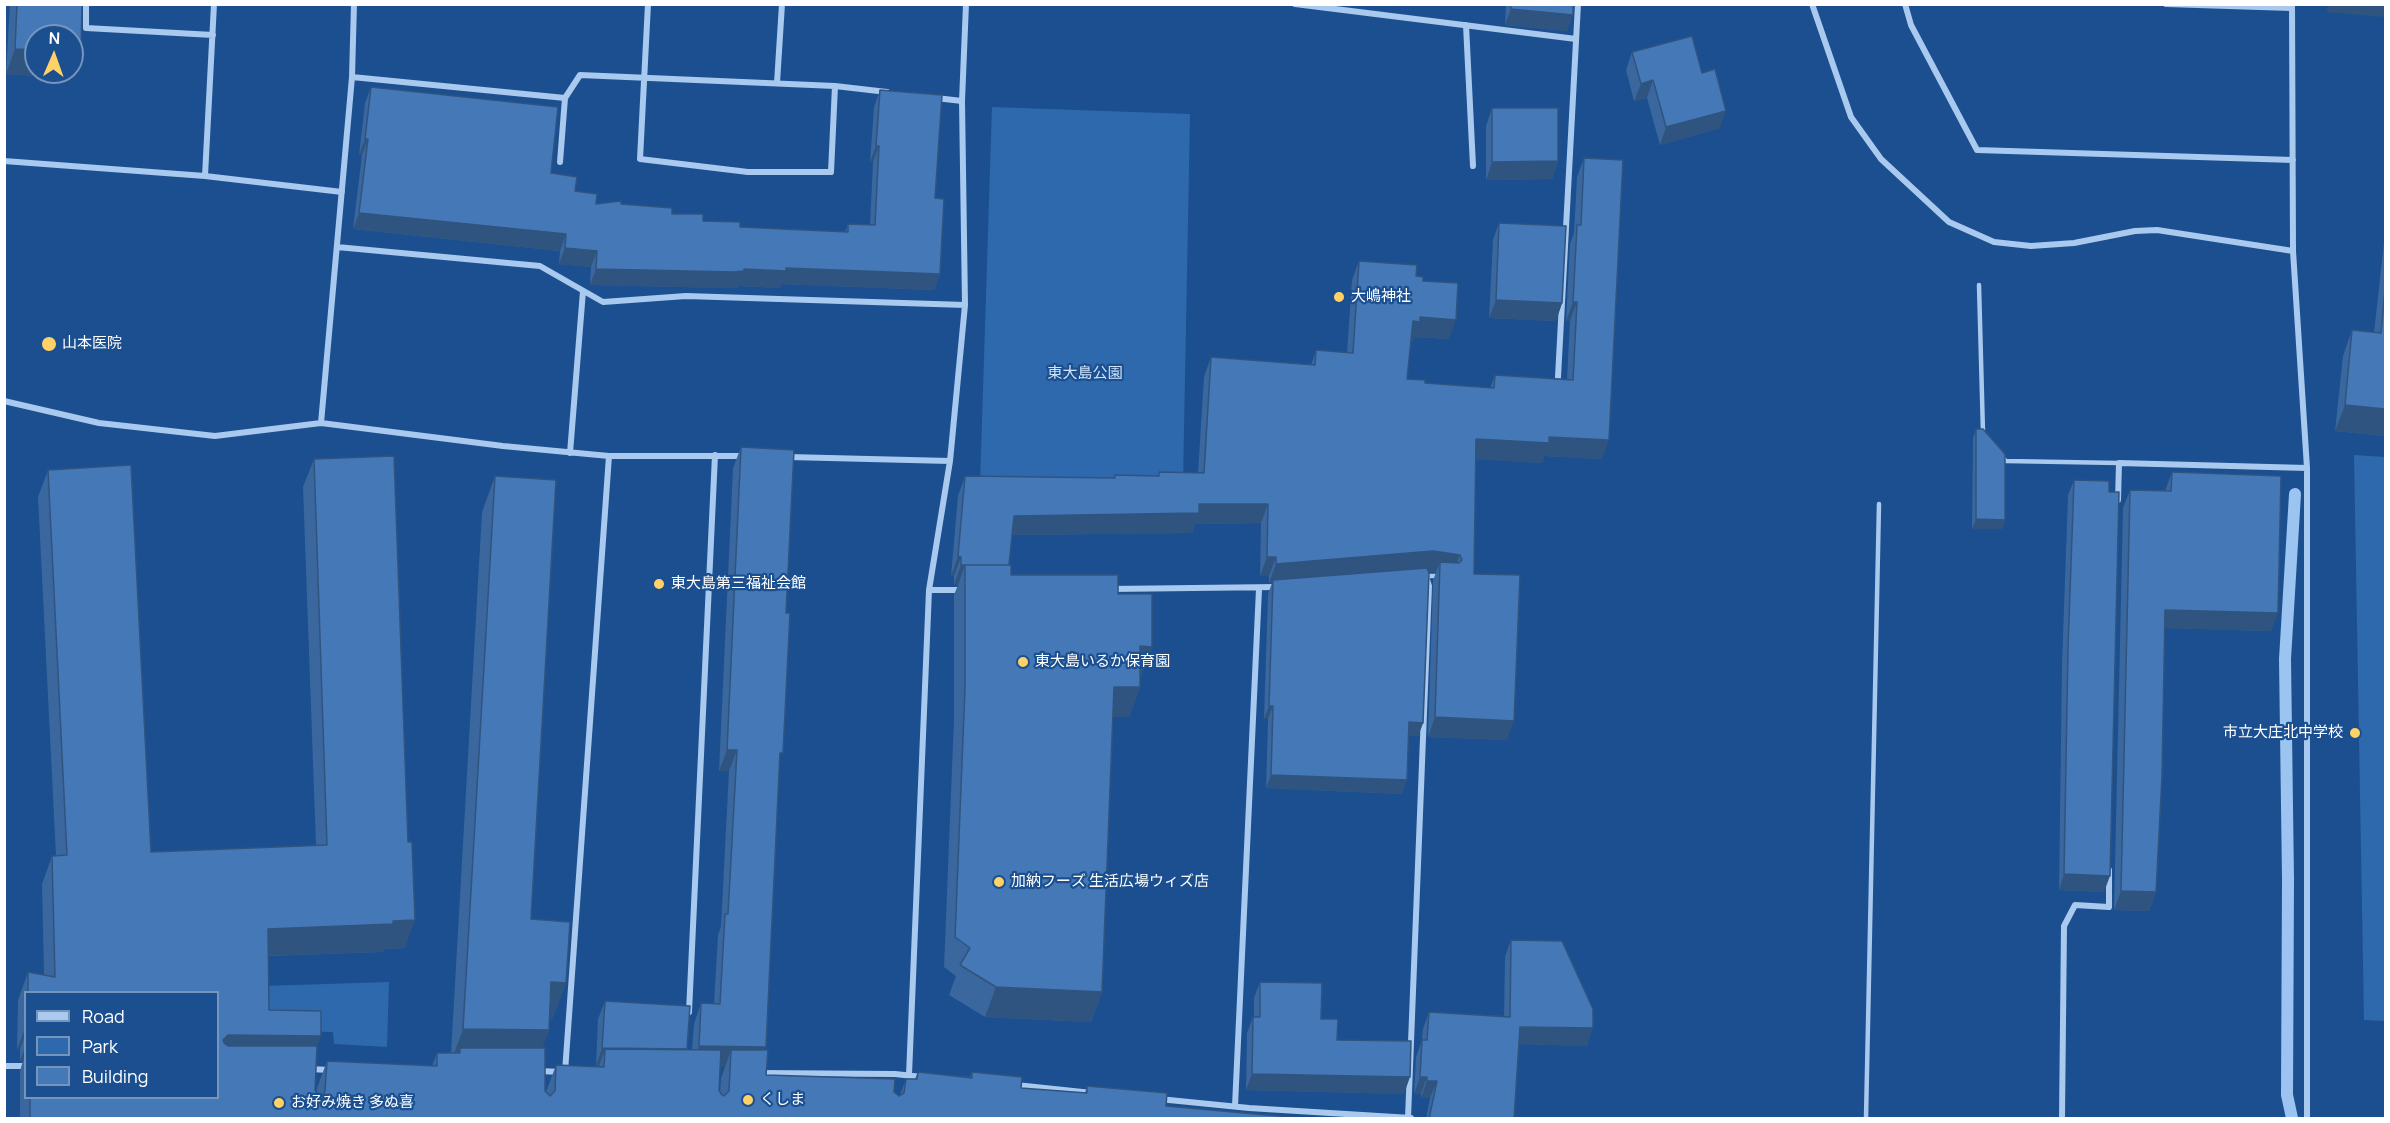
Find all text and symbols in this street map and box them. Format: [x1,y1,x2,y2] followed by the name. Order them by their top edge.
[24,24,84,84] north arrow
[48,27,61,49] text: N
[1351,288,1411,306] place label: 大嶋神社
[1332,290,1346,304] marker: 大嶋神社
[40,335,58,353] marker: 山本医院
[62,335,122,353] place label: 山本医院
[1048,365,1122,383] park label: 東大島公園
[671,575,806,593] place label: 東大島第三福祉会館
[652,577,666,591] marker: 東大島第三福祉会館
[1035,653,1170,671] place label: 東大島いるか保育園
[1016,655,1030,669] marker: 東大島いるか保育園
[2223,724,2343,742] place label: 市立大庄北中学校
[2348,726,2362,740] marker: 市立大庄北中学校
[1011,873,1209,891] place label: 加納フーズ 生活広場ウィズ店
[992,875,1006,889] marker: 加納フーズ 生活広場ウィズ店
[24,991,219,1099] legend
[82,1004,125,1028] text: Road
[82,1034,118,1058] text: Park
[82,1064,148,1088] text: Building
[760,1091,805,1109] place label: くしま
[741,1093,755,1107] marker: くしま
[291,1094,414,1112] place label: お好み焼き 多ぬ喜
[272,1096,286,1110] marker: お好み焼き 多ぬ喜

